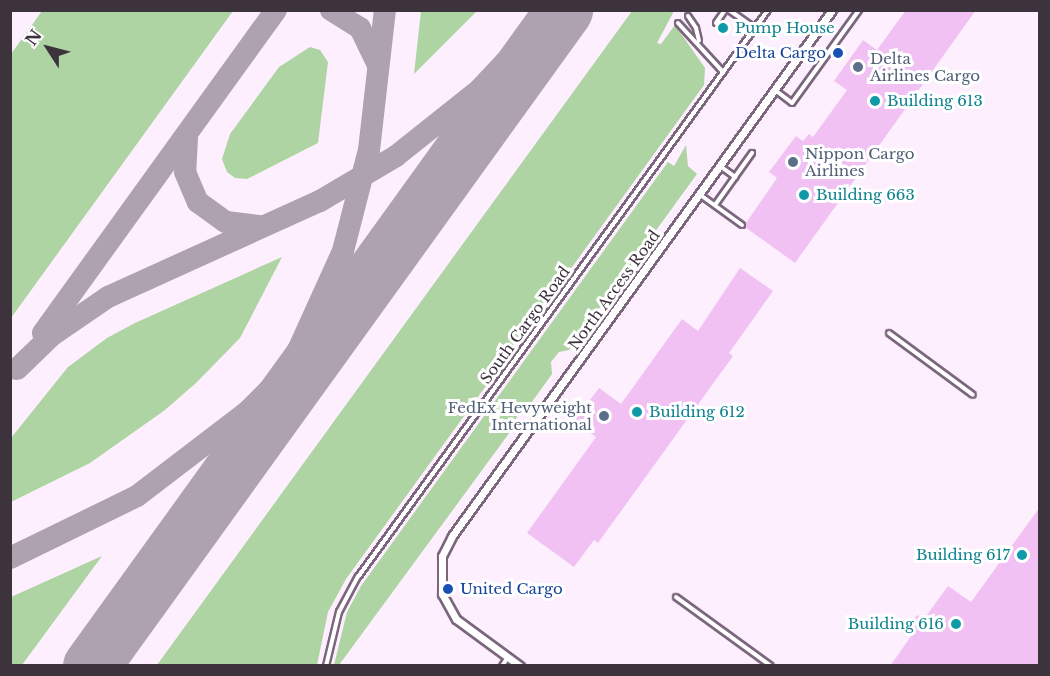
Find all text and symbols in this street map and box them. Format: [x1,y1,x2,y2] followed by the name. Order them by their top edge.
[18,18,78,78] north arrow
[735,19,835,37] place label: Pump House
[716,21,730,35] marker: Pump House
[21,25,46,49] text: N
[735,44,826,62] place label: Delta Cargo
[831,46,845,60] marker: Delta Cargo
[870,49,980,84] place label: Delta Airlines Cargo
[851,60,865,74] marker: Delta Airlines Cargo
[887,92,983,110] place label: Building 613
[868,94,882,108] marker: Building 613
[805,144,914,179] place label: Nippon Cargo Airlines
[786,155,800,169] marker: Nippon Cargo Airlines
[816,186,915,204] place label: Building 663
[797,188,811,202] marker: Building 663
[564,226,664,354] street label: North Access Road
[476,263,574,387] street label: South Cargo Road
[448,398,592,433] place label: FedEx Hevyweight International
[649,403,745,421] place label: Building 612
[630,405,644,419] marker: Building 612
[597,409,611,423] marker: FedEx Hevyweight International
[916,546,1010,564] place label: Building 617
[1015,548,1029,562] marker: Building 617
[460,580,563,598] place label: United Cargo
[441,582,455,596] marker: United Cargo
[848,615,944,633] place label: Building 616
[949,617,963,631] marker: Building 616

